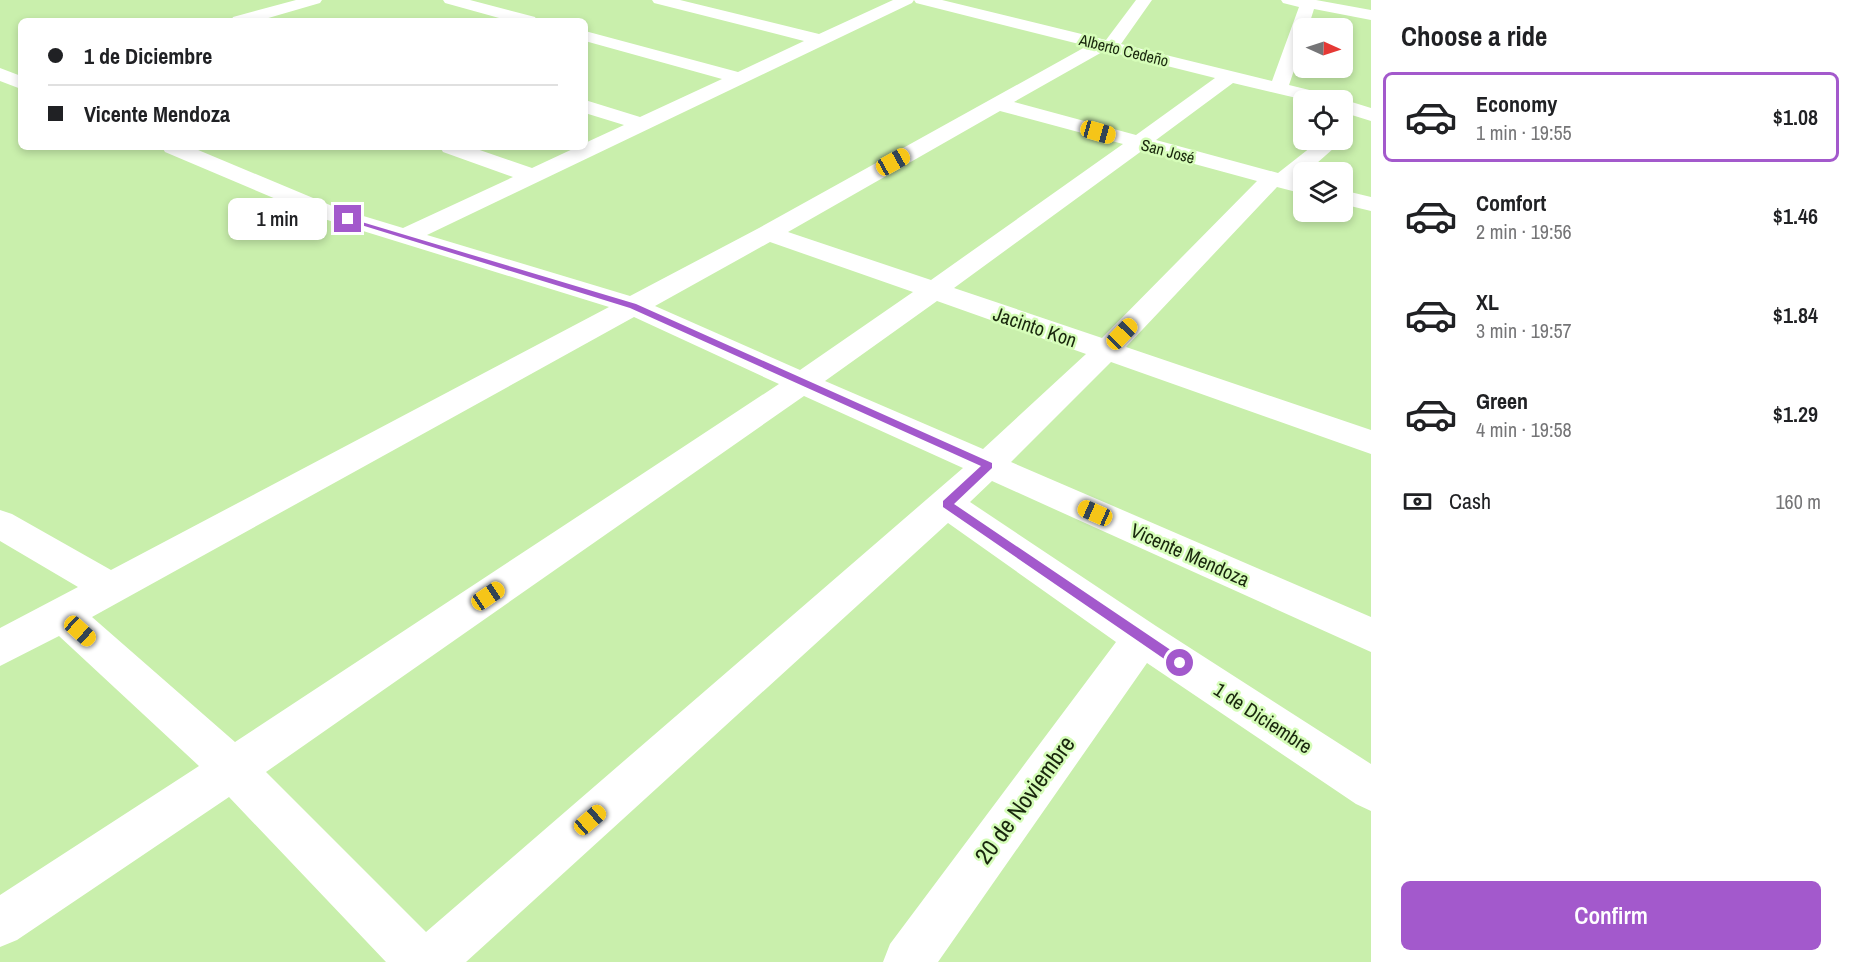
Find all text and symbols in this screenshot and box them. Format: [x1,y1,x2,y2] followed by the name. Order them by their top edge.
[1293,18,1353,78] north arrow
[1293,18,1353,222] map controls
[1401,18,1547,54] text: Choose a ride
[1076,28,1171,72] street label: Alberto Cedeño
[84,41,212,71] text: 1 de Diciembre
[1476,89,1557,119] text: Economy
[1293,90,1353,150] button: locate
[1404,90,1458,144] icon: car
[84,99,230,129] text: Vicente Mendoza
[1773,102,1818,132] text: $1.08
[1078,118,1118,146] car
[1476,119,1572,146] text: 1 min · 19:55
[1139,133,1197,169] street label: San José
[873,145,913,179] car
[1293,162,1353,222] button: layers
[1476,188,1546,218] text: Comfort
[1404,189,1458,243] icon: car
[228,198,327,240] callout: 1 min
[1773,201,1818,231] text: $1.46
[256,205,299,232] text: 1 min
[334,205,361,232] route end
[1476,218,1572,245] text: 2 min · 19:56
[1476,287,1499,317] text: XL
[1404,288,1458,342] icon: car
[990,300,1081,353] street label: Jacinto Kon
[1773,300,1818,330] text: $1.84
[1103,315,1141,353] car
[1476,317,1572,344] text: 3 min · 19:57
[1476,386,1528,416] text: Green
[1404,387,1458,441] icon: car
[1773,399,1818,429] text: $1.29
[1476,416,1572,443] text: 4 min · 19:58
[1401,485,1434,518] icon: cash
[1449,486,1491,516] text: Cash
[1775,488,1821,515] text: 160 m
[1075,497,1115,529] car
[1127,516,1254,593] street label: Vicente Mendoza
[468,578,508,614] car
[61,612,99,650] car
[1166,649,1193,676] route start
[1209,676,1318,759] street label: 1 de Diciembre
[967,729,1082,870] street label: 20 de Noviembre
[571,801,609,839] car
[1401,881,1821,950] button: Confirm

